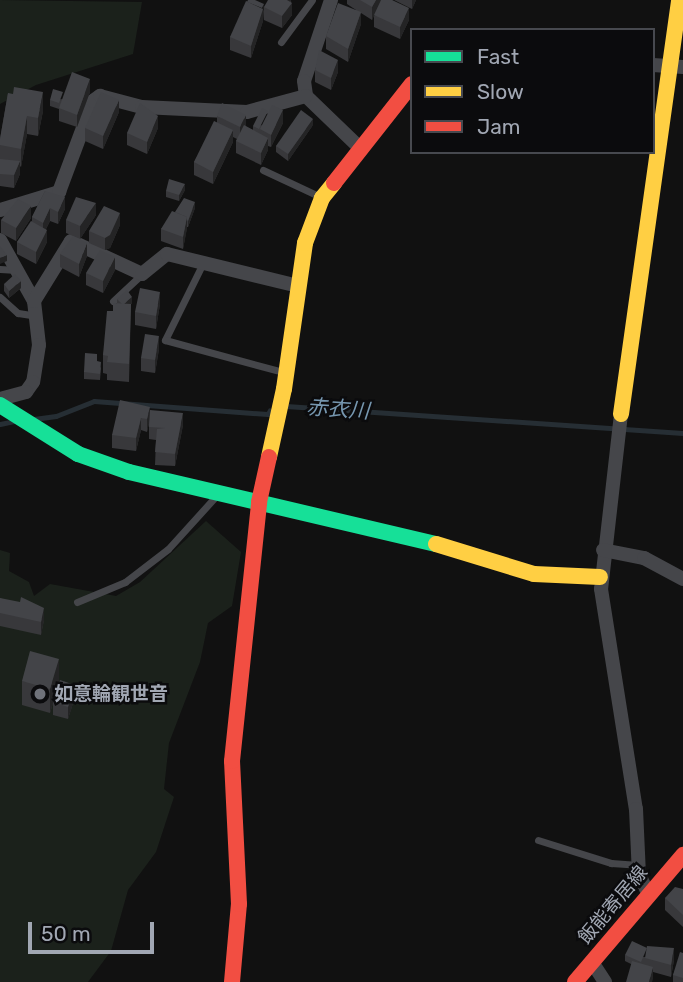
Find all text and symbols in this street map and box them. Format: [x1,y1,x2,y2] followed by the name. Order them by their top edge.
[410,28,655,154] legend
[477,44,519,69] text: Fast
[477,79,524,104] text: Slow
[477,114,521,139] text: Jam
[306,394,370,424] water label: 赤衣川
[54,683,168,705] place label: 如意輪観世音
[32,686,48,702] marker: 如意輪観世音
[574,861,652,949] street label: 飯能寄居線
[32,908,158,952] scale bar
[41,921,91,946] text: 50 m

